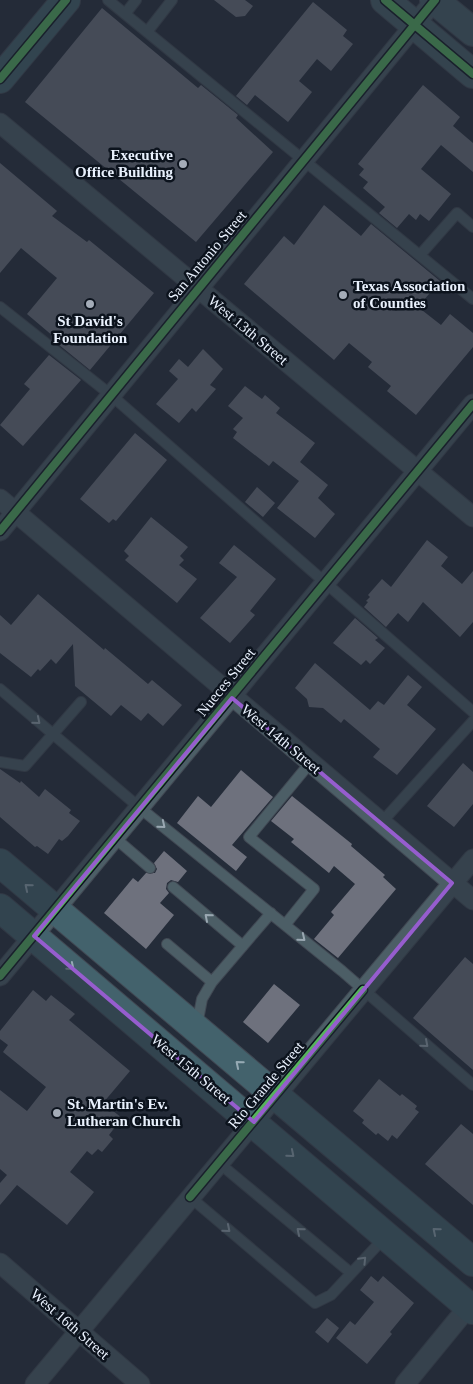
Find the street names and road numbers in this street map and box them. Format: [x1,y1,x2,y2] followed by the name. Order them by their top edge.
[164,207,250,305] street label: San Antonio Street
[205,292,292,368] street label: West 13th Street
[194,644,259,719] street label: Nueces Street
[238,701,325,777] street label: West 14th Street
[148,1031,235,1107] street label: West 15th Street
[225,1038,307,1132] street label: Rio Grande Street
[27,1286,113,1363] street label: West 16th Street

